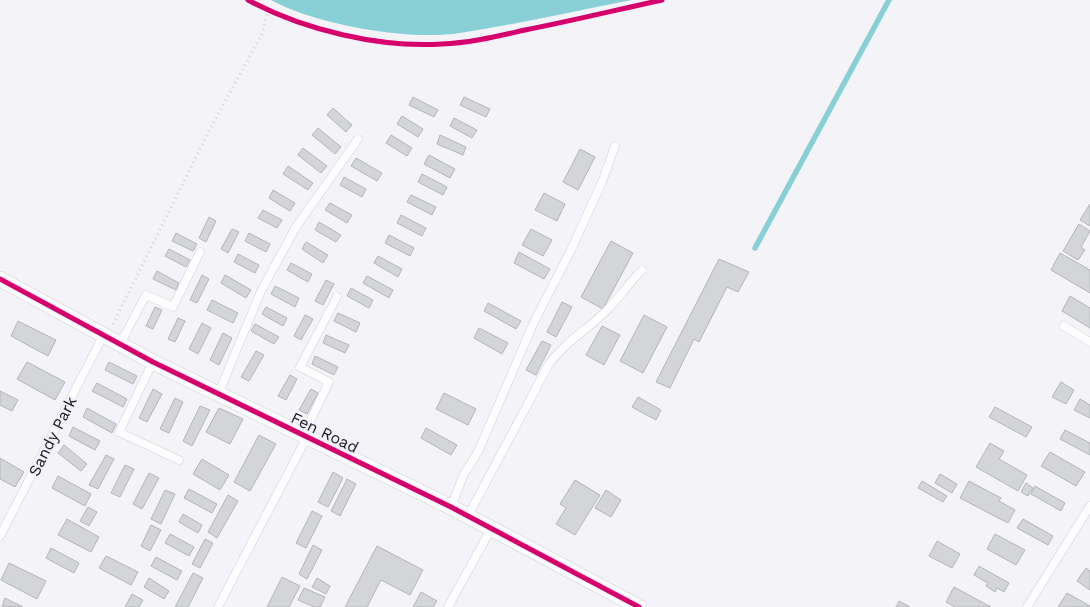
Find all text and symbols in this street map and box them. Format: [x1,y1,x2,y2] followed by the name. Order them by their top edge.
[24,393,81,479] street label: Sandy Park
[288,408,362,457] street label: Fen Road

